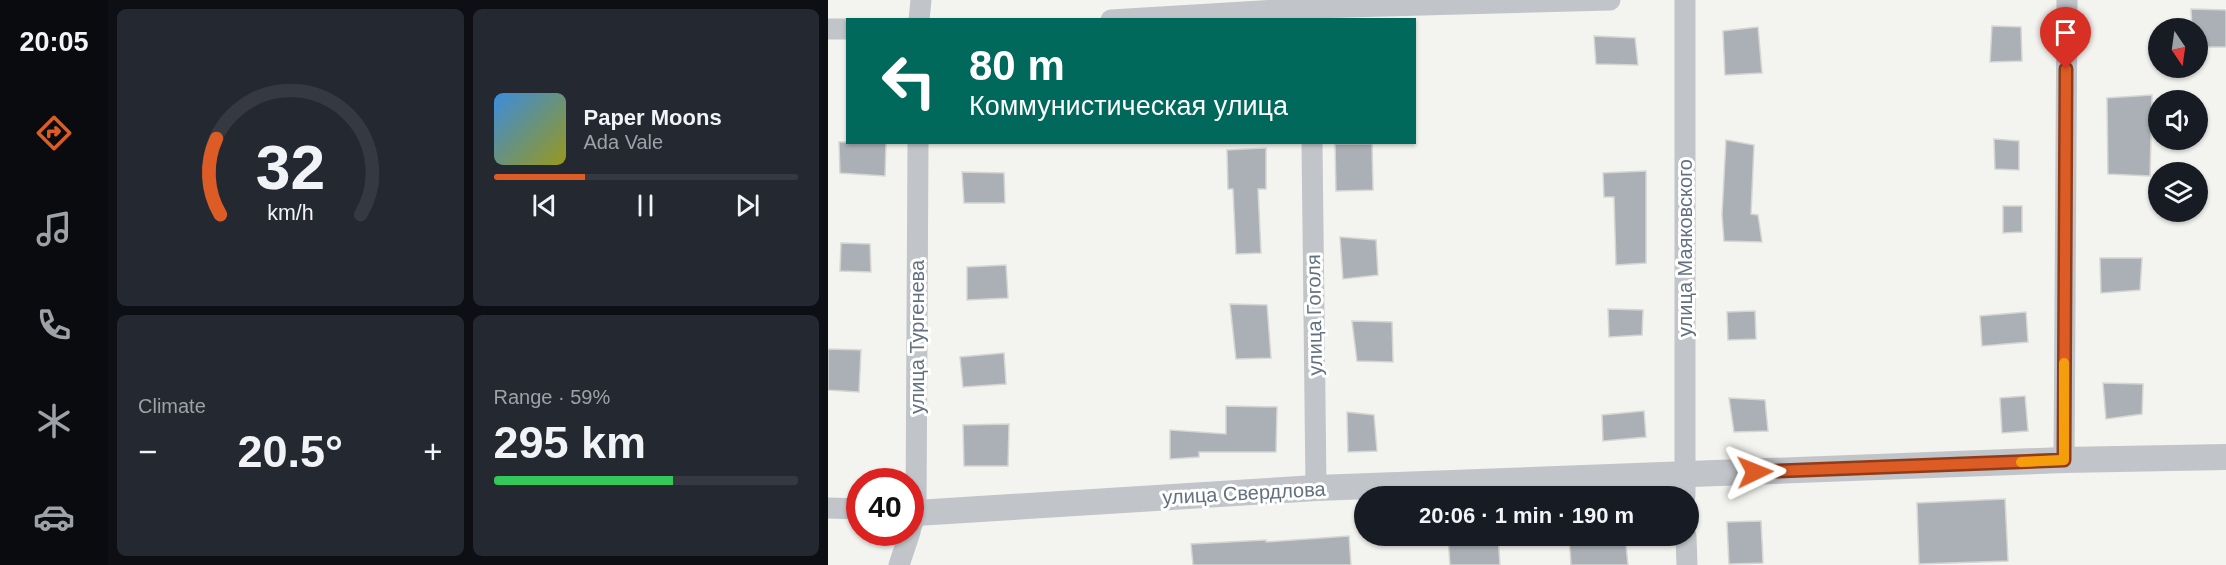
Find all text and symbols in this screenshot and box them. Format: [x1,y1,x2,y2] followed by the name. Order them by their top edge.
[2040,7,2091,69] pin
[2049,16,2082,49] icon: arrive
[2148,18,2208,78] north arrow
[2148,18,2208,222] map controls
[19,27,89,57] text: 20:05
[870,42,948,120] icon: left
[969,42,1065,89] text: 80 m
[2148,90,2208,150] button: sound
[969,91,1288,121] text: Коммунистическая улица
[584,105,722,130] text: Paper Moons
[33,112,75,154] icon: directions
[584,131,663,153] text: Ada Vale
[256,133,325,202] text: 32
[1674,159,1696,337] street label: улица Маяковского
[2148,162,2208,222] button: layers
[528,189,561,222] icon: previous
[629,189,662,222] icon: pause
[731,189,764,222] icon: next
[267,201,313,225] text: km/h
[33,208,75,250] icon: music
[1302,254,1326,376] street label: улица Гоголя
[906,259,928,414] street label: улица Тургенева
[33,304,75,346] icon: phone
[494,386,610,408] text: Range · 59%
[138,395,206,417] text: Climate
[33,400,75,442] icon: climate
[494,417,646,468] text: 295 km
[237,426,343,477] text: 20.5°
[138,433,157,470] text: −
[423,433,443,470] text: +
[1723,440,1787,504] position arrow
[846,468,924,546] speed limit sign: 40
[1162,478,1327,508] street label: улица Свердлова
[33,496,75,538] icon: car
[1419,503,1634,528] text: 20:06 · 1 min · 190 m

